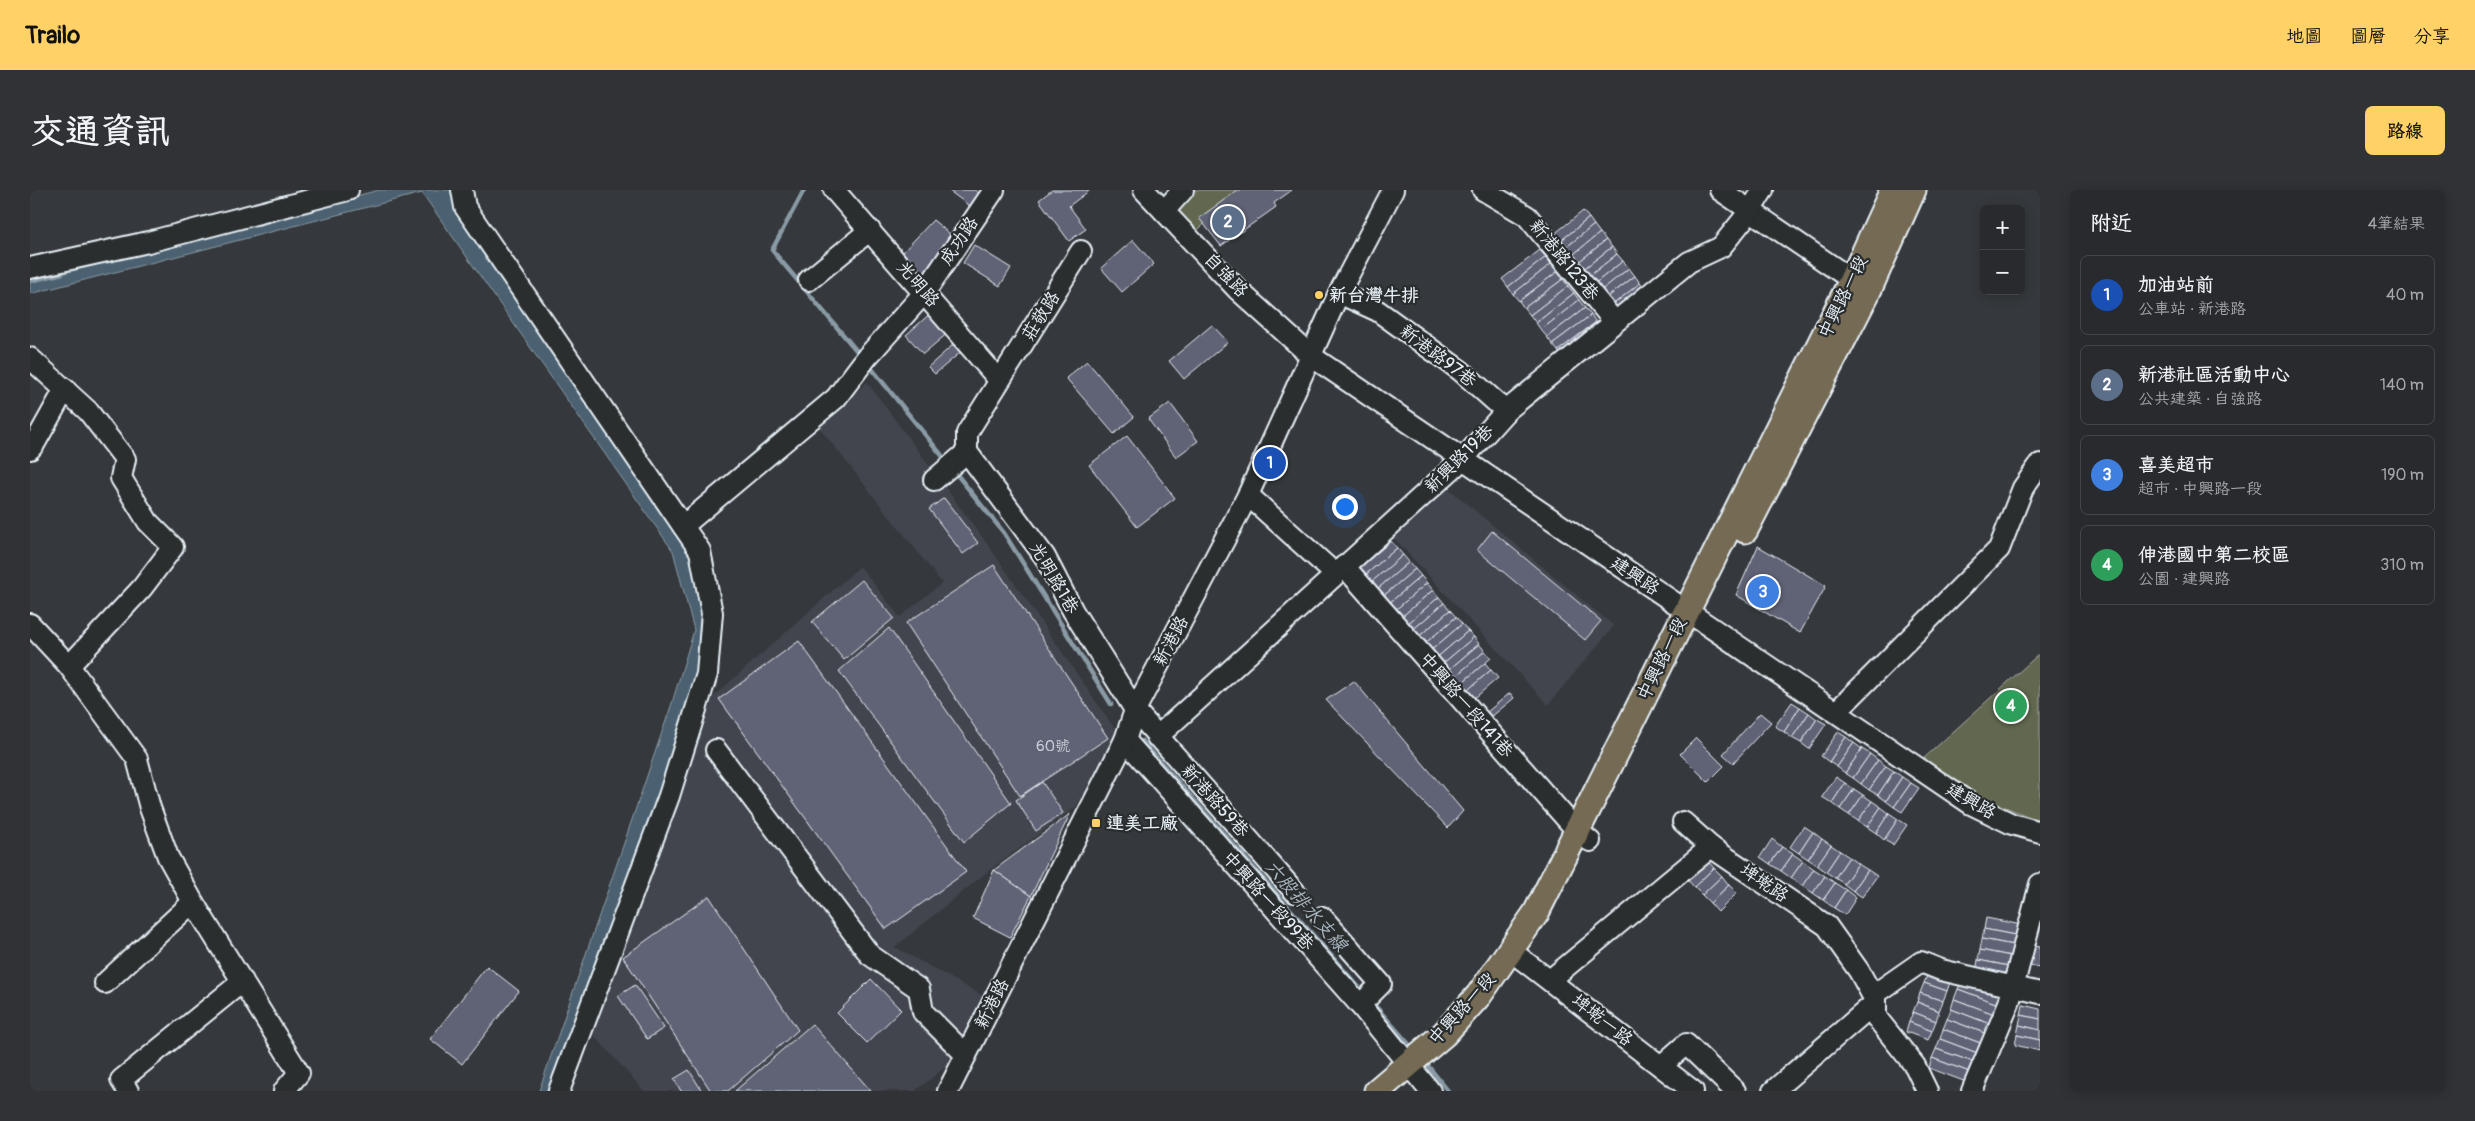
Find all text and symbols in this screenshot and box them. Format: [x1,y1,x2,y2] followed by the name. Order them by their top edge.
[25,21,80,50] text: Trailo
[2286,25,2322,48] text: 地圖
[2350,25,2386,48] text: 圖層
[2414,25,2450,48] text: 分享
[2365,106,2445,155] button: 路線
[30,110,170,154] text: 交通資訊
[1212,203,1244,241] pin: 2
[1980,205,2025,295] map controls
[1980,205,2025,250] button: +
[2090,210,2132,237] text: 附近
[934,212,984,270] street label: 成功路
[1524,214,1604,306] street label: 新港路123巷
[2368,214,2425,234] text: 4筆結果
[1199,248,1253,302] street label: 自強路
[1980,250,2025,295] button: −
[1813,252,1873,342] street label: 中興路一段
[892,256,944,312] street label: 光明路
[2138,273,2214,297] text: 加油站前
[1329,284,1419,307] place label: 新台灣牛排
[2104,285,2110,305] text: 1
[2386,285,2424,305] text: 40 m
[1017,287,1065,345] street label: 莊敬路
[1313,289,1325,301] marker: 新台灣牛排
[2138,299,2246,319] text: 公車站 · 新港路
[1395,319,1481,393] street label: 新港路97巷
[2138,363,2290,387] text: 新港社區活動中心
[2103,375,2111,395] text: 2
[2380,375,2424,395] text: 140 m
[2138,389,2262,409] text: 公共建築 · 自強路
[1420,420,1498,498] street label: 新興路19巷
[1254,444,1286,482] pin: 1
[2138,453,2214,477] text: 喜美超市
[2103,465,2111,485] text: 3
[2381,465,2424,485] text: 190 m
[2138,479,2262,499] text: 超市 · 中興路一段
[1332,494,1358,520] your location
[1024,538,1084,618] street label: 光明路1巷
[2138,543,2290,567] text: 伸港國中第二校區
[1606,551,1664,601] street label: 建興路
[2102,555,2112,575] text: 4
[2380,555,2424,575] text: 310 m
[2138,569,2230,589] text: 公園 · 建興路
[1747,573,1779,611] pin: 3
[1148,612,1194,670] street label: 新港路
[1632,614,1692,704] street label: 中興路一段
[1414,647,1518,763] street label: 中興路一段141巷
[1995,687,2027,725] pin: 4
[1036,737,1070,756] house number: 60號
[1176,759,1254,843] street label: 新港路59巷
[1942,778,2000,824] street label: 建興路
[1106,812,1178,835] place label: 連美工廠
[1090,817,1102,829] marker: 連美工廠
[1217,846,1319,956] street label: 中興路一段99巷
[1260,855,1353,958] water label: 六股排水支線
[1735,858,1793,908] street label: 埤墘路
[1423,968,1501,1050] street label: 中興路一段
[969,975,1015,1033] street label: 新港路
[1567,989,1637,1051] street label: 埤墘一路

